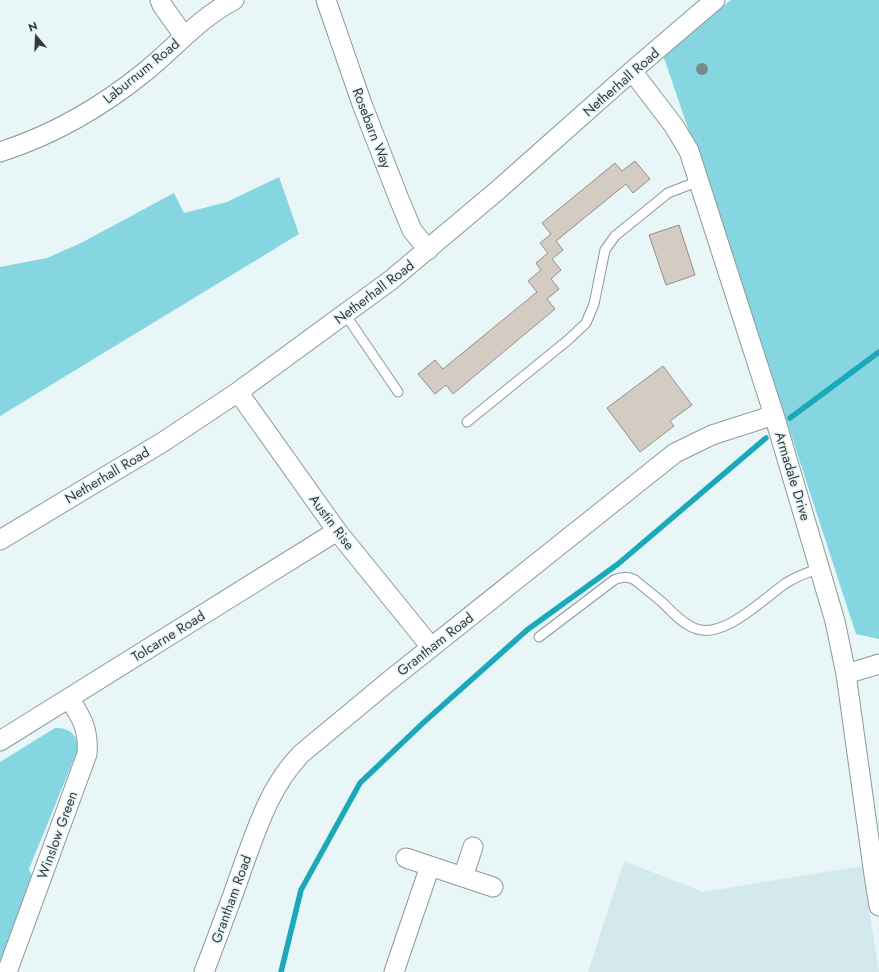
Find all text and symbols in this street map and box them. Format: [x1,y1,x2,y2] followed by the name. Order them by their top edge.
[16,16,56,56] north arrow
[26,18,39,36] text: N
[98,34,184,108] street label: Laburnum Road
[578,43,664,121] street label: Netherhall Road
[347,85,397,172] street label: Rosebarn Way
[330,255,418,329] street label: Netherhall Road
[770,429,816,523] street label: Armadale Drive
[61,442,153,508] street label: Netherhall Road
[305,490,359,554] street label: Austin Rise
[127,605,209,667] street label: Tolcarne Road
[392,608,478,680] street label: Grantham Road
[32,788,82,882] street label: Winslow Green
[206,852,256,946] street label: Grantham Road

